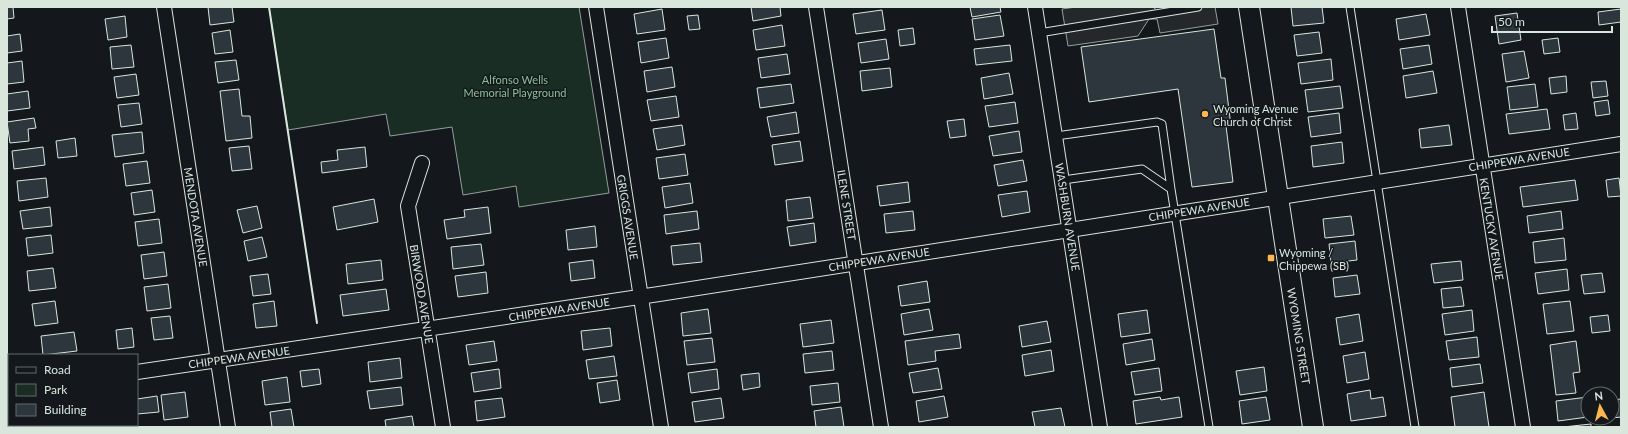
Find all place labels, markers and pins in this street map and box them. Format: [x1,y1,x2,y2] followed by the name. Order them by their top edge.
[1213,102,1299,128] place label: Wyoming Avenue Church of Christ
[1200,109,1210,119] marker: Wyoming Avenue Church of Christ
[1279,246,1349,272] place label: Wyoming / Chippewa (SB)
[1266,253,1276,263] marker: Wyoming / Chippewa (SB)

